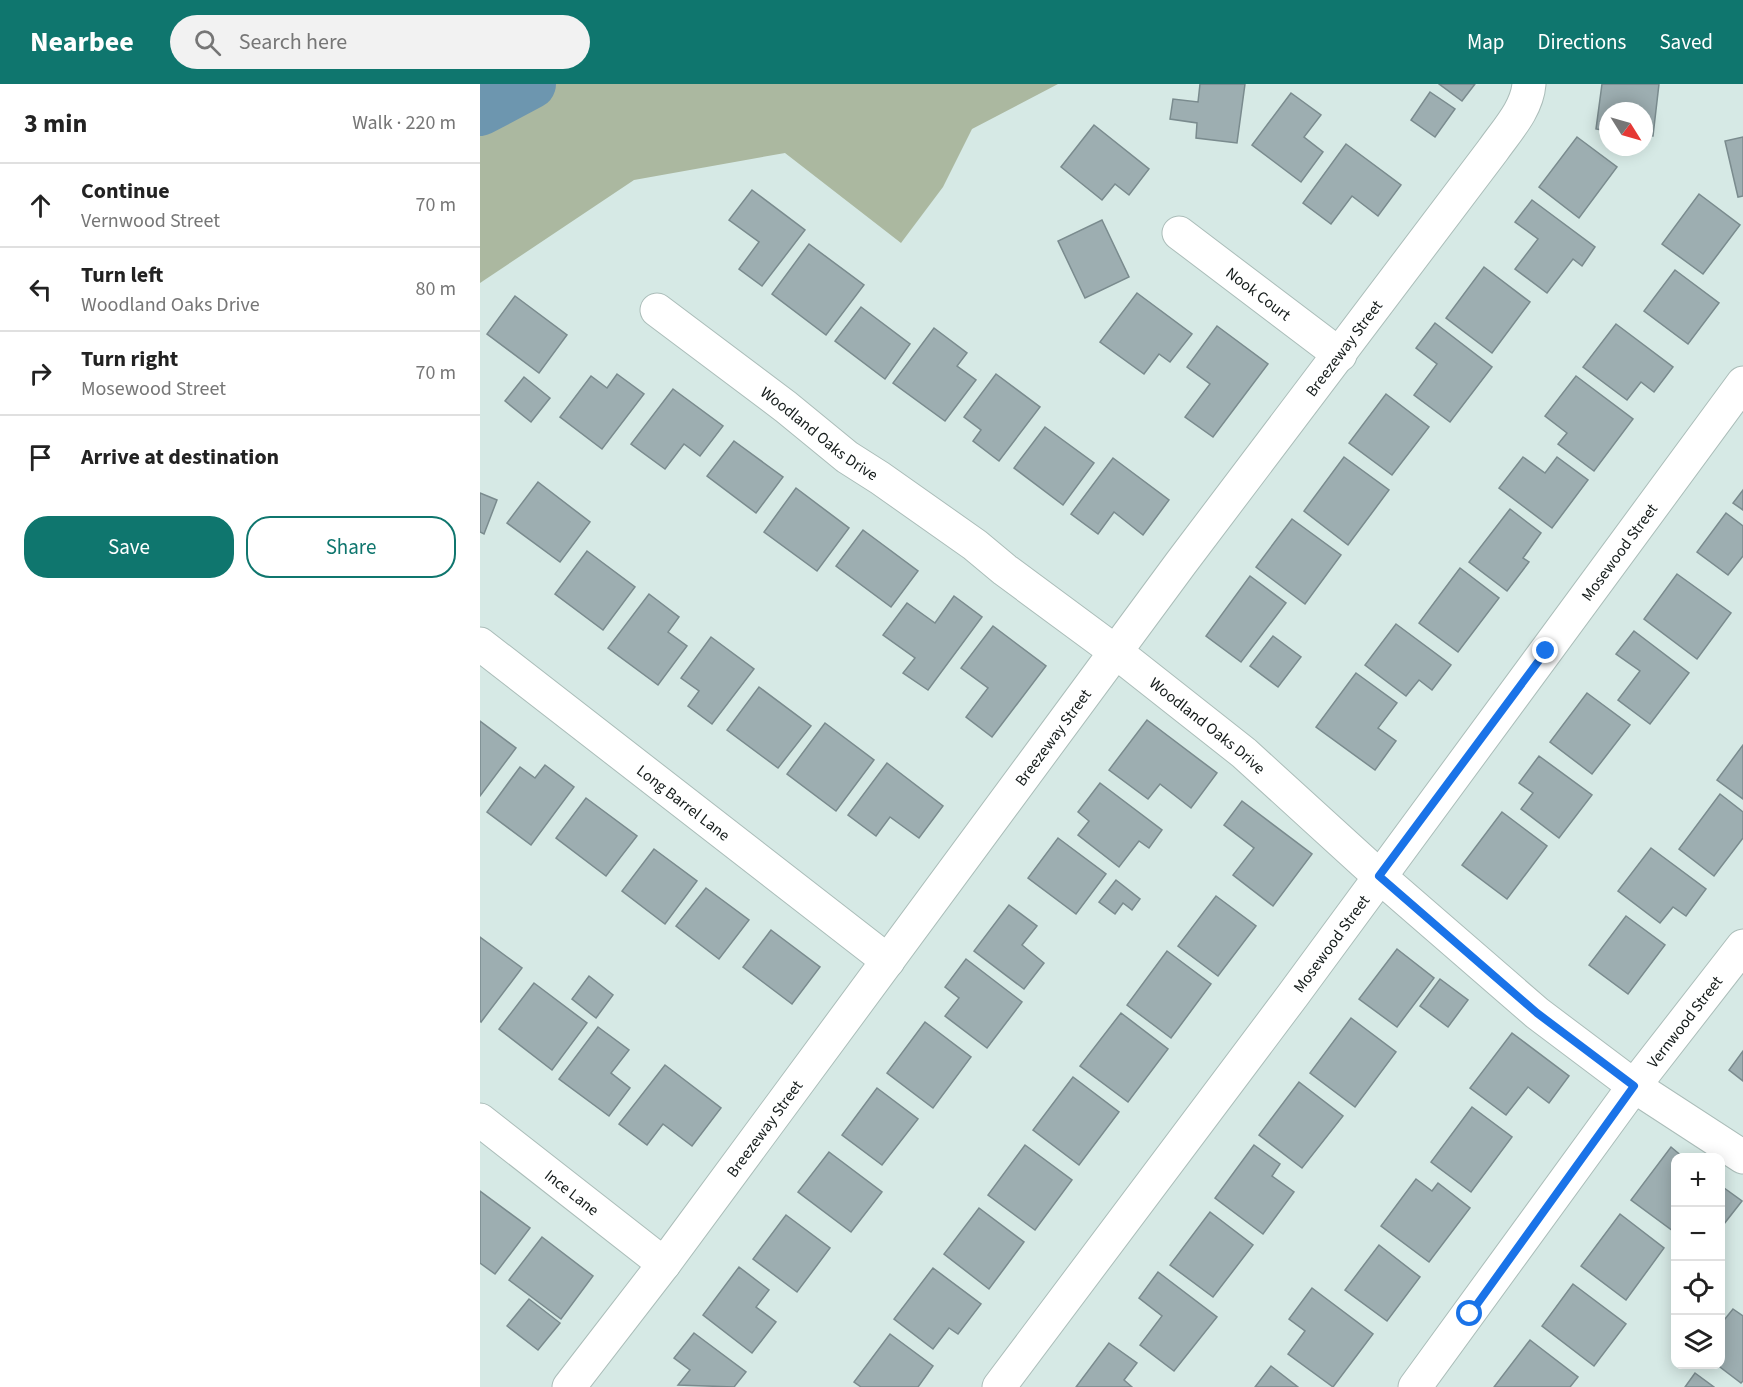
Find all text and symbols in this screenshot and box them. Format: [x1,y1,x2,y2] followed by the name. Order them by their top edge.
[170,15,590,69] search box
[30,22,134,62] text: Nearbee
[191,26,224,59] icon: search
[239,26,347,58] text: Search here
[1467,27,1505,57] text: Map
[1538,27,1626,57] text: Directions
[1659,27,1713,57] text: Saved
[1599,102,1653,156] north arrow
[24,105,87,142] text: 3 min
[352,109,456,137] text: Walk · 220 m
[81,175,170,207] text: Continue
[24,189,57,222] icon: ahead
[416,191,456,219] text: 70 m
[81,207,220,235] text: Vernwood Street
[81,259,163,291] text: Turn left
[1221,262,1296,326] street label: Nook Court
[24,273,57,306] icon: left
[416,275,456,303] text: 80 m
[81,291,260,319] text: Woodland Oaks Drive
[1301,295,1388,401] street label: Breezeway Street
[81,343,178,375] text: Turn right
[24,357,57,390] icon: right
[416,359,456,387] text: 70 m
[81,375,226,403] text: Mosewood Street
[756,382,882,486] street label: Woodland Oaks Drive
[24,441,57,474] icon: arrive
[81,441,279,473] text: Arrive at destination
[1576,499,1663,606] street label: Mosewood Street
[24,516,234,578] button: Save
[246,516,456,578] button: Share
[1532,637,1558,663] route end
[1144,672,1270,779] street label: Woodland Oaks Drive
[1010,684,1097,791] street label: Breezeway Street
[632,760,734,846] street label: Long Barrel Lane
[1288,890,1375,997] street label: Mosewood Street
[1642,971,1728,1073] street label: Vernwood Street
[722,1075,808,1182] street label: Breezeway Street
[1671,1153,1725,1369] map controls
[1671,1153,1725,1207] button: +
[540,1165,603,1221] street label: Ince Lane
[1671,1207,1725,1261] button: −
[1671,1261,1725,1315] button: locate
[1456,1300,1482,1326] route start
[1671,1315,1725,1369] button: layers

